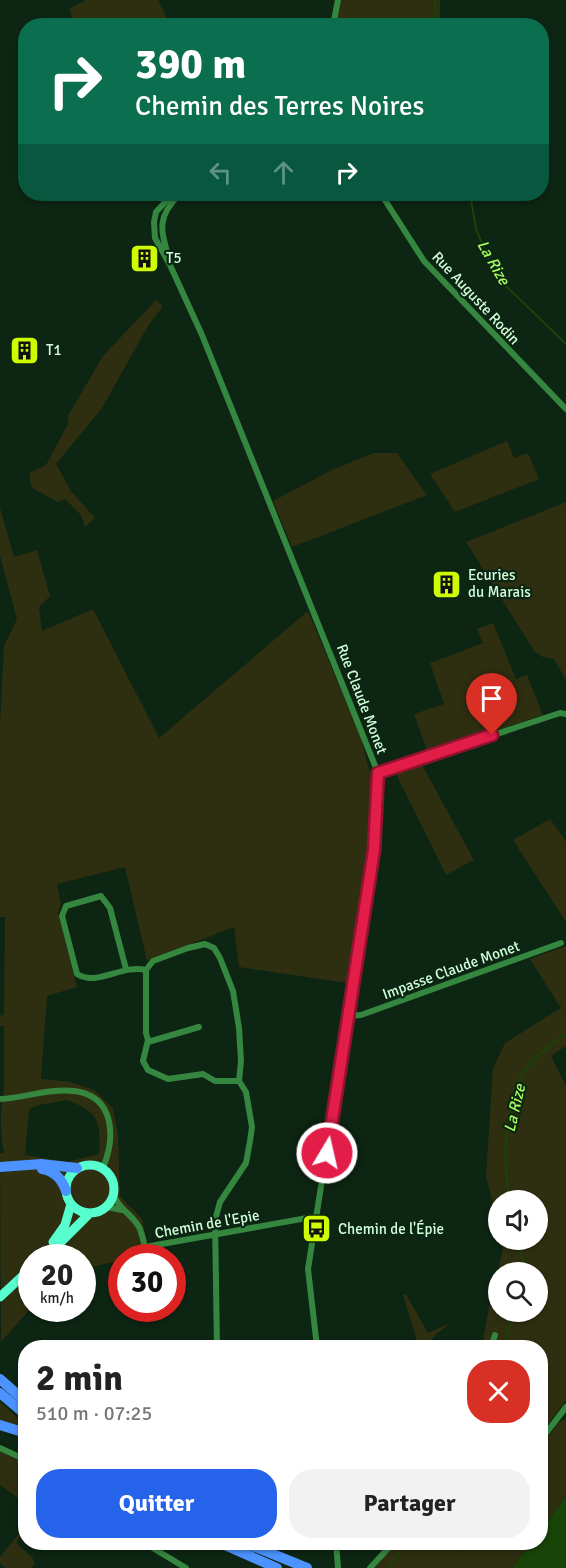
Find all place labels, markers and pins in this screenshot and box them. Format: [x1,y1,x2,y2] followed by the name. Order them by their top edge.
[129,242,161,274] building icon: T5
[166,249,181,267] place label: T5
[9,334,41,366] building icon: T1
[46,341,61,359] place label: T1
[468,566,531,601] place label: Ecuries du Marais
[431,568,463,600] building icon: Ecuries du Marais
[466,673,517,735] pin
[301,1213,333,1245] bus stop icon: Chemin de l'Épie
[338,1219,444,1238] place label: Chemin de l'Épie

